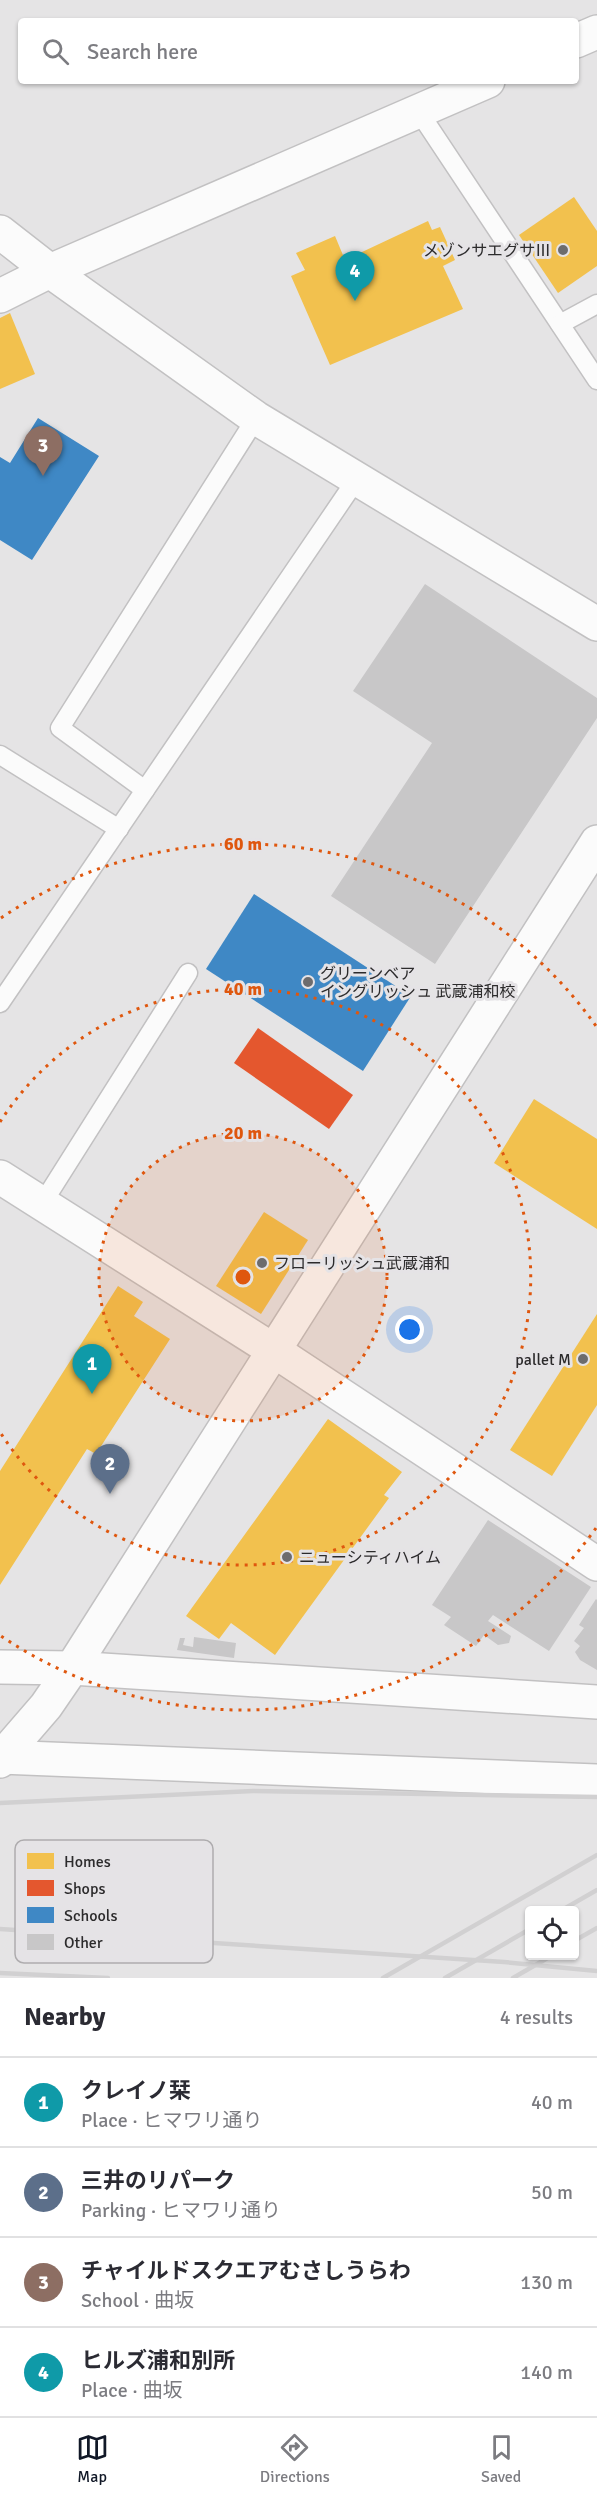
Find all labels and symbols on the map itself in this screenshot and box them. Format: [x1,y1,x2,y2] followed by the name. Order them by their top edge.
[423,241,551,261] place label: メゾンサエグサⅢ
[556,243,570,257] marker: メゾンサエグサⅢ
[336,252,374,301] pin: 4
[24,426,63,476] pin: 3
[224,833,262,855] text: 60 m
[320,964,516,1002] place label: グリーンベア イングリッシュ 武蔵浦和校
[301,975,315,989] marker: グリーンベア イングリッシュ 武蔵浦和校
[224,978,262,1000] text: 40 m
[224,1122,262,1144] text: 20 m
[274,1254,450,1274] place label: フローリッシュ武蔵浦和
[255,1256,269,1270] marker: フローリッシュ武蔵浦和
[233,1267,253,1287] centre of rings
[395,1315,424,1344] your location
[72,1344,112,1394] pin: 1
[515,1350,571,1370] place label: pallet M
[576,1352,590,1366] marker: pallet M
[90,1444,130,1494] pin: 2
[299,1548,441,1568] place label: ニューシティハイム
[280,1550,294,1564] marker: ニューシティハイム
[15,1840,213,1963] legend
[64,1852,111,1872] text: Homes
[64,1879,105,1899] text: Shops
[64,1906,117,1926] text: Schools
[64,1933,103,1953] text: Other

